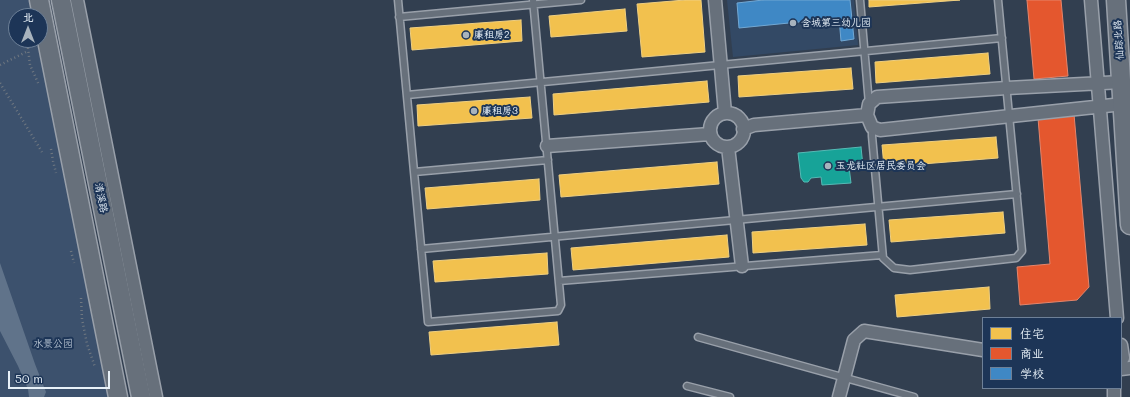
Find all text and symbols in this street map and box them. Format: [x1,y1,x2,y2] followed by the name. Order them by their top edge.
[8,8,48,48] north arrow
[23,9,34,24] text: 北
[801,17,871,29] place label: 含城第三幼儿园
[788,18,798,28] marker: 含城第三幼儿园
[1112,20,1126,60] street label: 仙踪北路
[474,29,510,41] place label: 廉租房2
[461,30,471,40] marker: 廉租房2
[482,105,518,117] place label: 廉租房3
[469,106,479,116] marker: 廉租房3
[836,160,926,172] place label: 玉龙社区居民委员会
[823,161,833,171] marker: 玉龙社区居民委员会
[92,182,110,214] street label: 清溪路
[982,317,1122,389] legend
[1020,325,1044,341] text: 住宅
[33,338,73,350] park label: 水景公园
[1020,345,1044,361] text: 商业
[10,363,112,389] scale bar
[1020,365,1044,381] text: 学校
[15,370,43,386] text: 50 m

